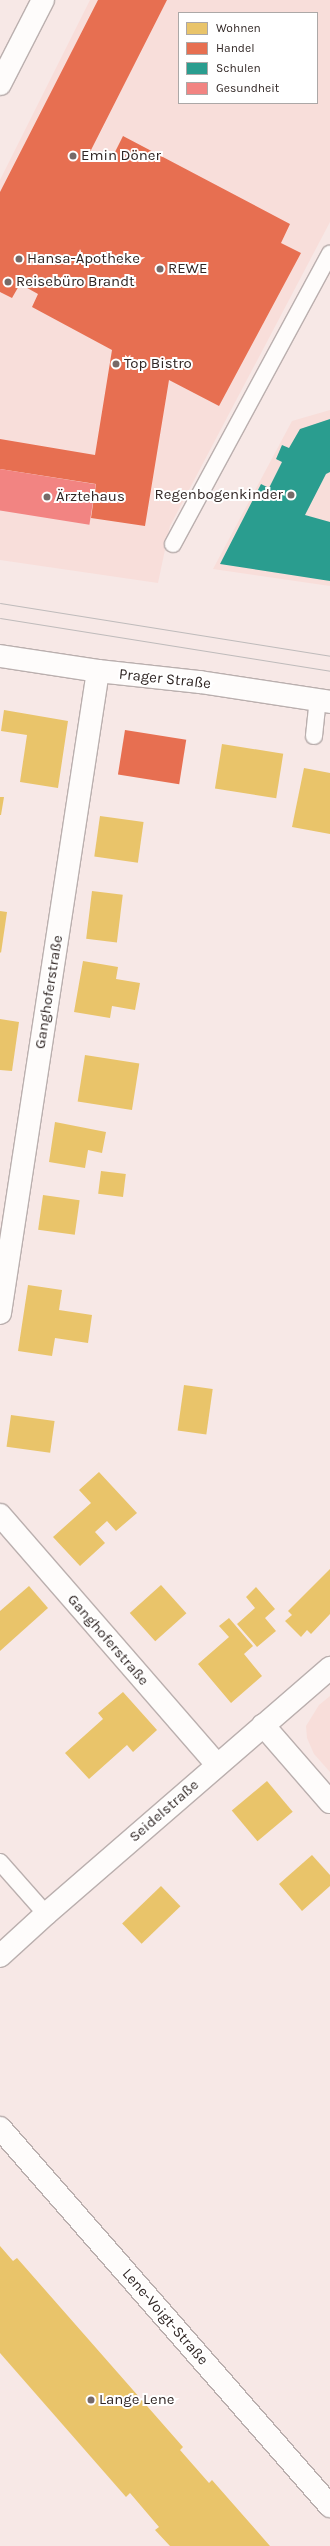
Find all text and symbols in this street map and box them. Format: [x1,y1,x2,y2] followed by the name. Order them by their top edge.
[178,12,318,104] legend
[216,21,261,35] text: Wohnen
[216,41,255,55] text: Handel
[216,61,261,75] text: Schulen
[216,81,279,95] text: Gesundheit
[81,147,161,165] place label: Emin Döner
[68,151,78,161] marker: Emin Döner
[27,250,140,268] place label: Hansa-Apotheke
[14,254,24,264] marker: Hansa-Apotheke
[168,260,207,278] place label: REWE
[155,264,165,274] marker: REWE
[16,273,135,291] place label: Reisebüro Brandt
[3,277,13,287] marker: Reisebüro Brandt
[124,355,192,373] place label: Top Bistro
[111,359,121,369] marker: Top Bistro
[155,486,283,504] place label: Regenbogenkinder
[56,488,125,506] place label: Ärztehaus
[286,490,296,500] marker: Regenbogenkinder
[41,491,53,503] marker: Ärztehaus
[118,665,212,693] street label: Prager Straße
[31,934,67,1050] street label: Ganghoferstraße
[63,1591,153,1689] street label: Ganghoferstraße
[126,1776,202,1846] street label: Seidelstraße
[118,2265,212,2369] street label: Lene-Voigt-Straße
[99,2391,175,2409] place label: Lange Lene
[86,2395,96,2405] marker: Lange Lene

